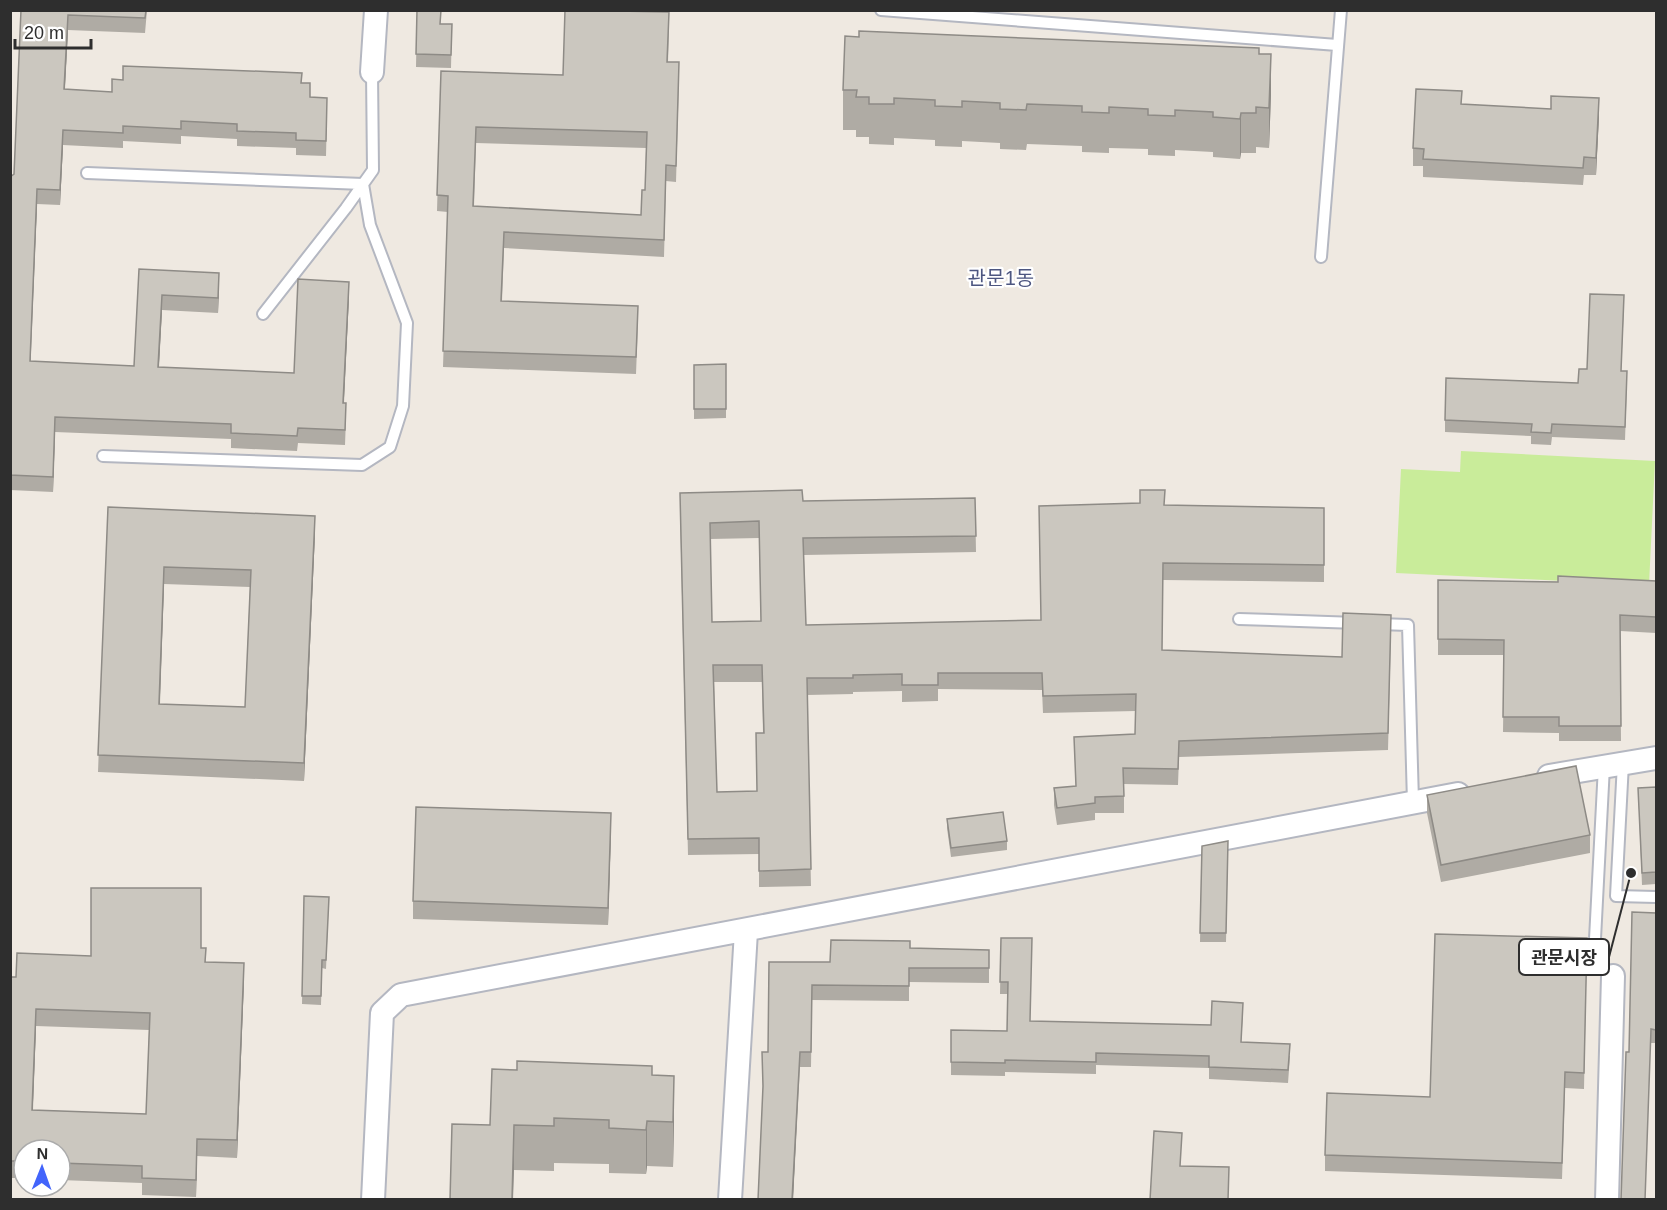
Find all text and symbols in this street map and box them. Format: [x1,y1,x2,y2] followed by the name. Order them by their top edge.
[15,12,92,50] scale bar
[24,23,64,43] text: 20 m
[968,267,1034,289] district label: 관문1동
[1519,939,1609,975] callout: 관문시장
[1531,948,1598,968] text: 관문시장
[12,1138,72,1198] north arrow
[36,1145,48,1162] text: N

